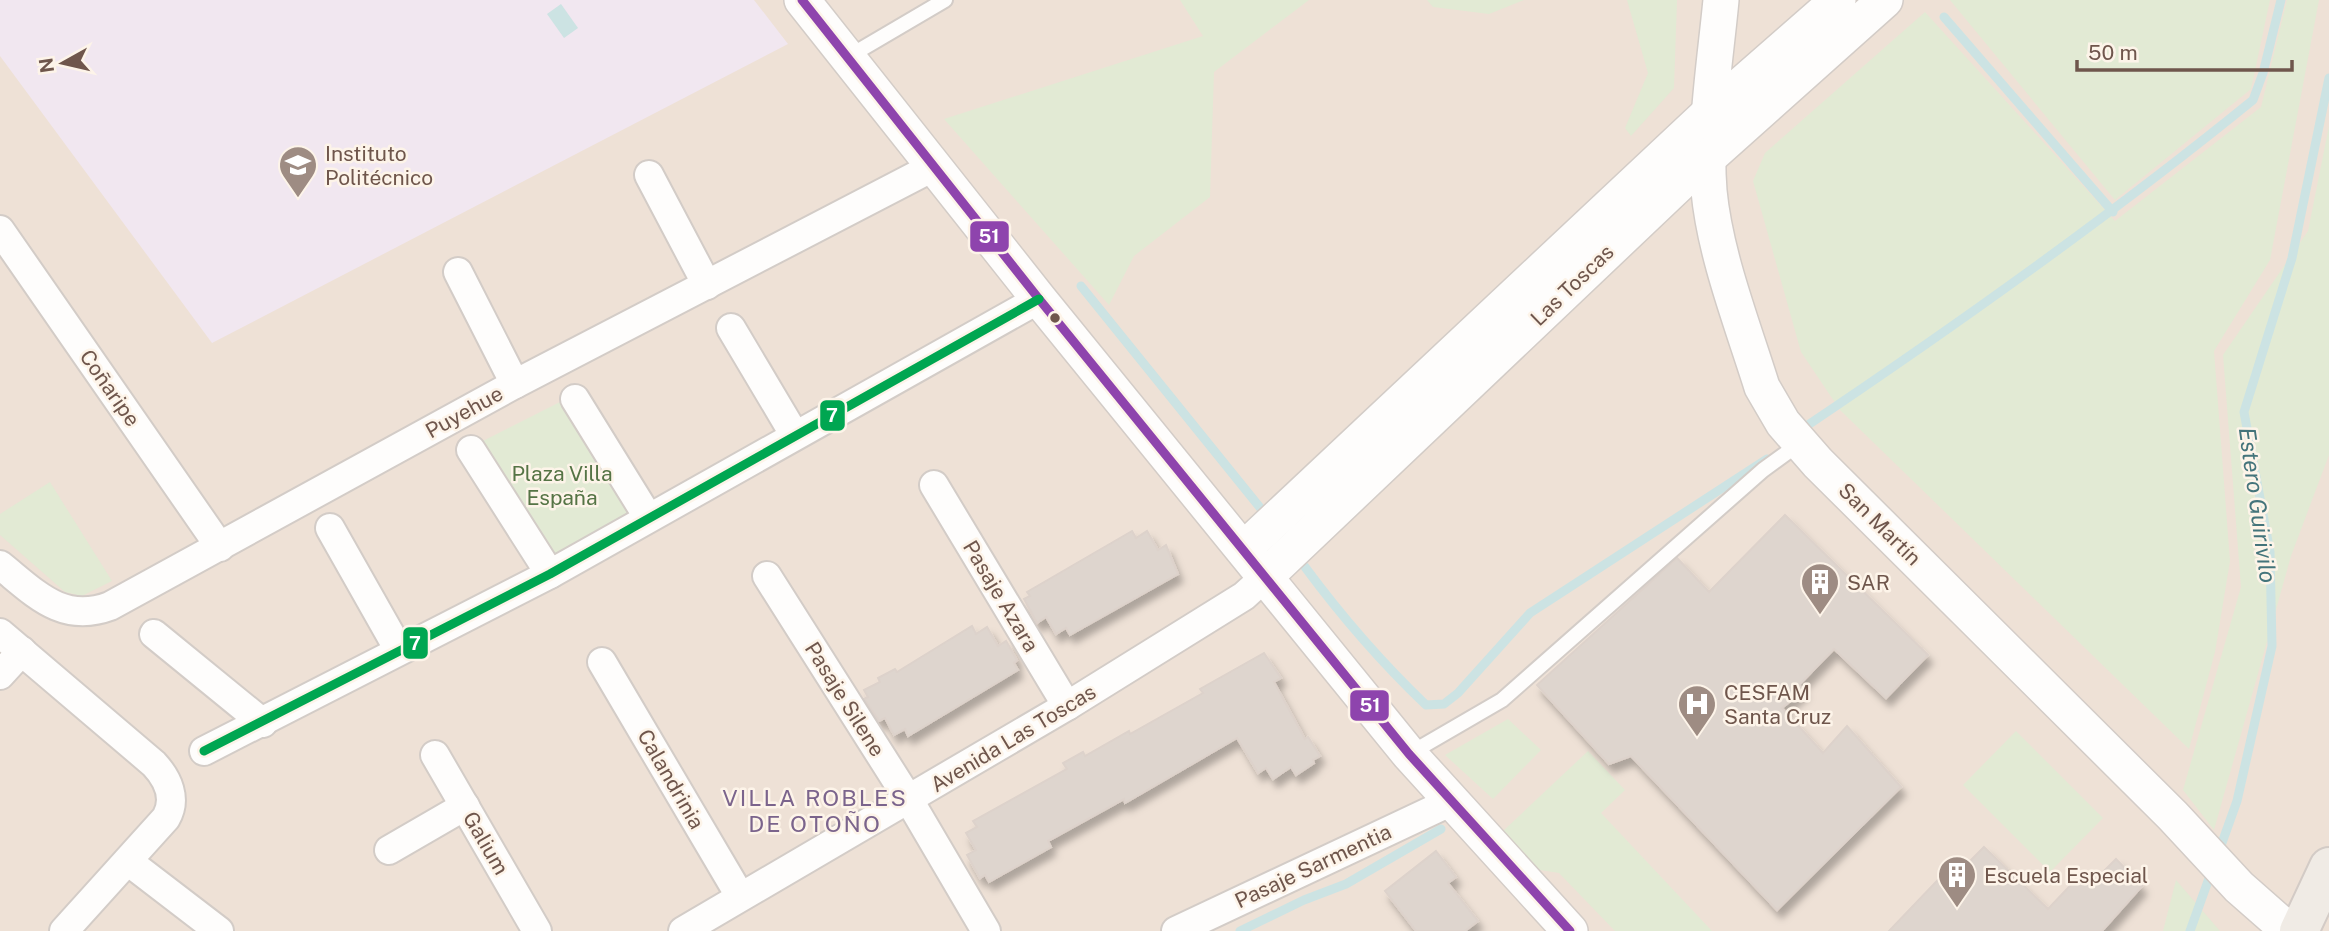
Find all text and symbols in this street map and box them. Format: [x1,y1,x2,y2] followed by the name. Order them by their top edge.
[28,28,98,98] north arrow
[2077,28,2292,72] scale bar
[2088,40,2138,65] text: 50 m
[34,56,58,74] text: N
[325,141,433,190] place label: Instituto Politécnico
[277,144,319,199] school or university icon: Instituto Politécnico
[969,220,1010,253] line badge: 51
[979,225,999,247] text: 51
[1525,239,1619,331] street label: Las Toscas
[1048,311,1062,325] unlabelled marker
[75,345,145,431] street label: Coñaripe
[421,381,507,443] street label: Puyehue
[819,399,846,432] line badge: 7
[826,404,838,426] text: 7
[2234,425,2282,585] water label: Estero Guirivilo
[511,461,613,510] park label: Plaza Villa España
[1834,478,1926,570] street label: San Martín
[958,536,1044,656] street label: Pasaje Azara
[1799,561,1841,616] building icon: SAR
[1847,570,1890,595] place label: SAR
[402,626,429,660] line badge: 7
[409,632,421,654] text: 7
[800,637,890,761] street label: Pasaje Silene
[926,679,1100,797] street label: Avenida Las Toscas
[1724,680,1831,729] place label: CESFAM Santa Cruz
[1676,683,1718,738] hospital icon: CESFAM Santa Cruz
[1349,689,1390,722] line badge: 51
[1360,694,1380,716] text: 51
[632,725,710,833] street label: Calandrinia
[722,784,908,837] district label: VILLA ROBLES DE OTOÑO
[458,807,514,879] street label: Galium
[1231,819,1395,913] street label: Pasaje Sarmentia
[1936,854,1978,909] building icon: Escuela Especial
[1984,863,2148,888] place label: Escuela Especial

